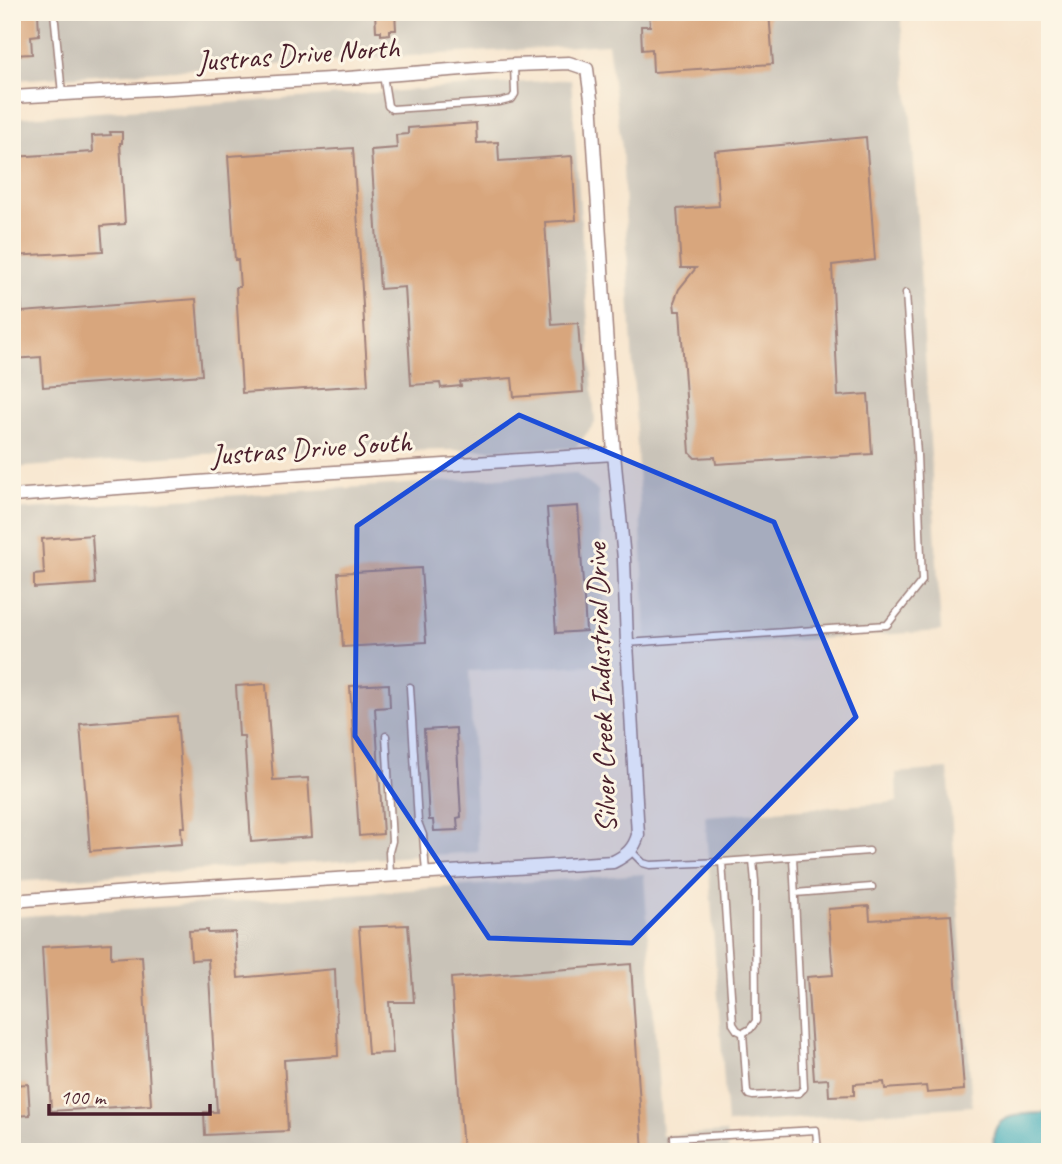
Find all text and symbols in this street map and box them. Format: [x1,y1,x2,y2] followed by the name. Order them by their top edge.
[194,28,401,80] street label: Justras Drive North
[208,422,414,474] street label: Justras Drive South
[577,540,625,834] street label: Silver Creek Industrial Drive
[49,1073,210,1117] scale bar
[60,1084,107,1110] text: 100 m

